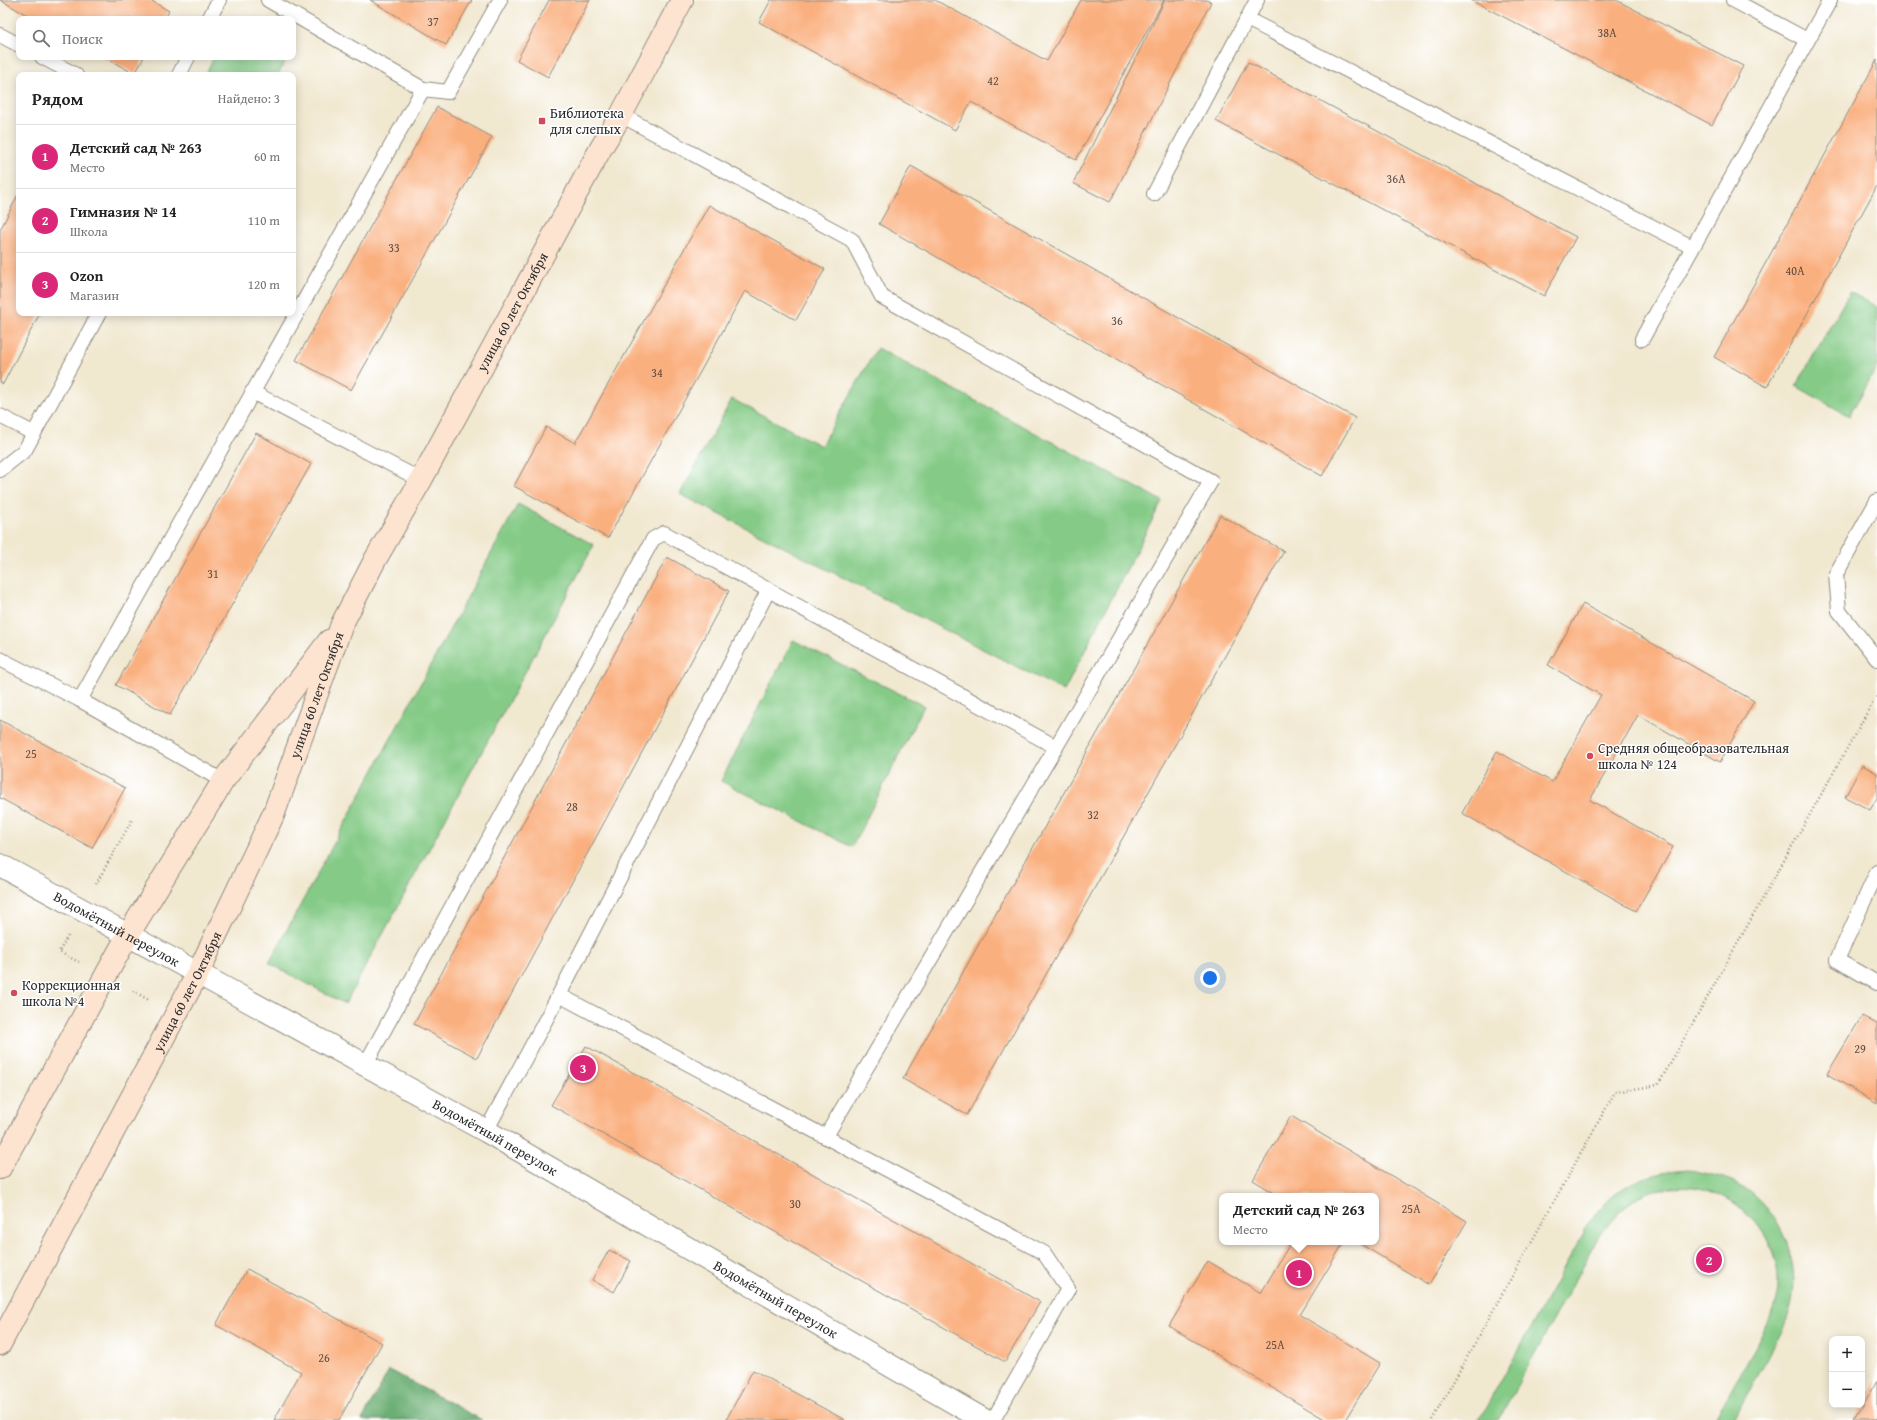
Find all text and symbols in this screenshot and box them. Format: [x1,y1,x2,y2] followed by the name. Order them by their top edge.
[427,13,439,30] house number: 37
[16,16,296,60] search box
[1598,24,1617,41] house number: 38А
[30,27,52,49] icon: search
[62,28,103,49] text: Поиск
[987,72,999,89] house number: 42
[32,86,83,111] text: Рядом
[218,89,280,108] text: Найдено: 3
[550,103,624,139] place label: Библиотека для слепых
[537,116,547,126] marker: Библиотека для слепых
[70,137,202,158] text: Детский сад № 263
[42,147,48,166] text: 1
[254,147,280,166] text: 60 m
[70,158,105,177] text: Место
[1387,170,1406,187] house number: 36А
[70,201,177,222] text: Гимназия № 14
[42,211,48,230] text: 2
[248,211,280,230] text: 110 m
[70,222,108,241] text: Школа
[388,239,400,256] house number: 33
[471,249,553,376] street label: улица 60 лет Октября
[1786,262,1805,279] house number: 40А
[70,265,103,286] text: Ozon
[42,275,48,294] text: 3
[248,275,280,294] text: 120 m
[70,286,119,305] text: Магазин
[1111,312,1123,329] house number: 36
[651,364,663,381] house number: 34
[207,565,219,582] house number: 31
[284,629,348,762] street label: улица 60 лет Октября
[1598,738,1789,774] place label: Средняя общеобразовательная школа № 124
[25,745,37,762] house number: 25
[1585,751,1595,761] marker: Средняя общеобразовательная школа № 124
[566,798,578,815] house number: 28
[1087,806,1099,823] house number: 32
[50,886,184,972] street label: Водомётный переулок
[147,928,226,1056] street label: улица 60 лет Октября
[1200,968,1220,988] your location
[22,975,120,1011] place label: Коррекционная школа №4
[9,988,19,998] marker: Коррекционная школа №4
[1854,1040,1866,1057] house number: 29
[570,1053,596,1083] pin: 3
[429,1094,562,1181] street label: Водомётный переулок
[1219,1193,1379,1245] popup
[789,1195,801,1212] house number: 30
[1233,1199,1365,1220] text: Детский сад № 263
[1402,1200,1421,1217] house number: 25А
[1233,1220,1268,1239] text: Место
[1696,1245,1722,1275] pin: 2
[710,1255,842,1343] street label: Водомётный переулок
[1286,1258,1312,1288] pin: 1
[1266,1336,1285,1353] house number: 25А
[1829,1336,1865,1408] map controls
[1829,1336,1865,1372] button: +
[318,1349,330,1366] house number: 26
[1829,1372,1865,1408] button: −

